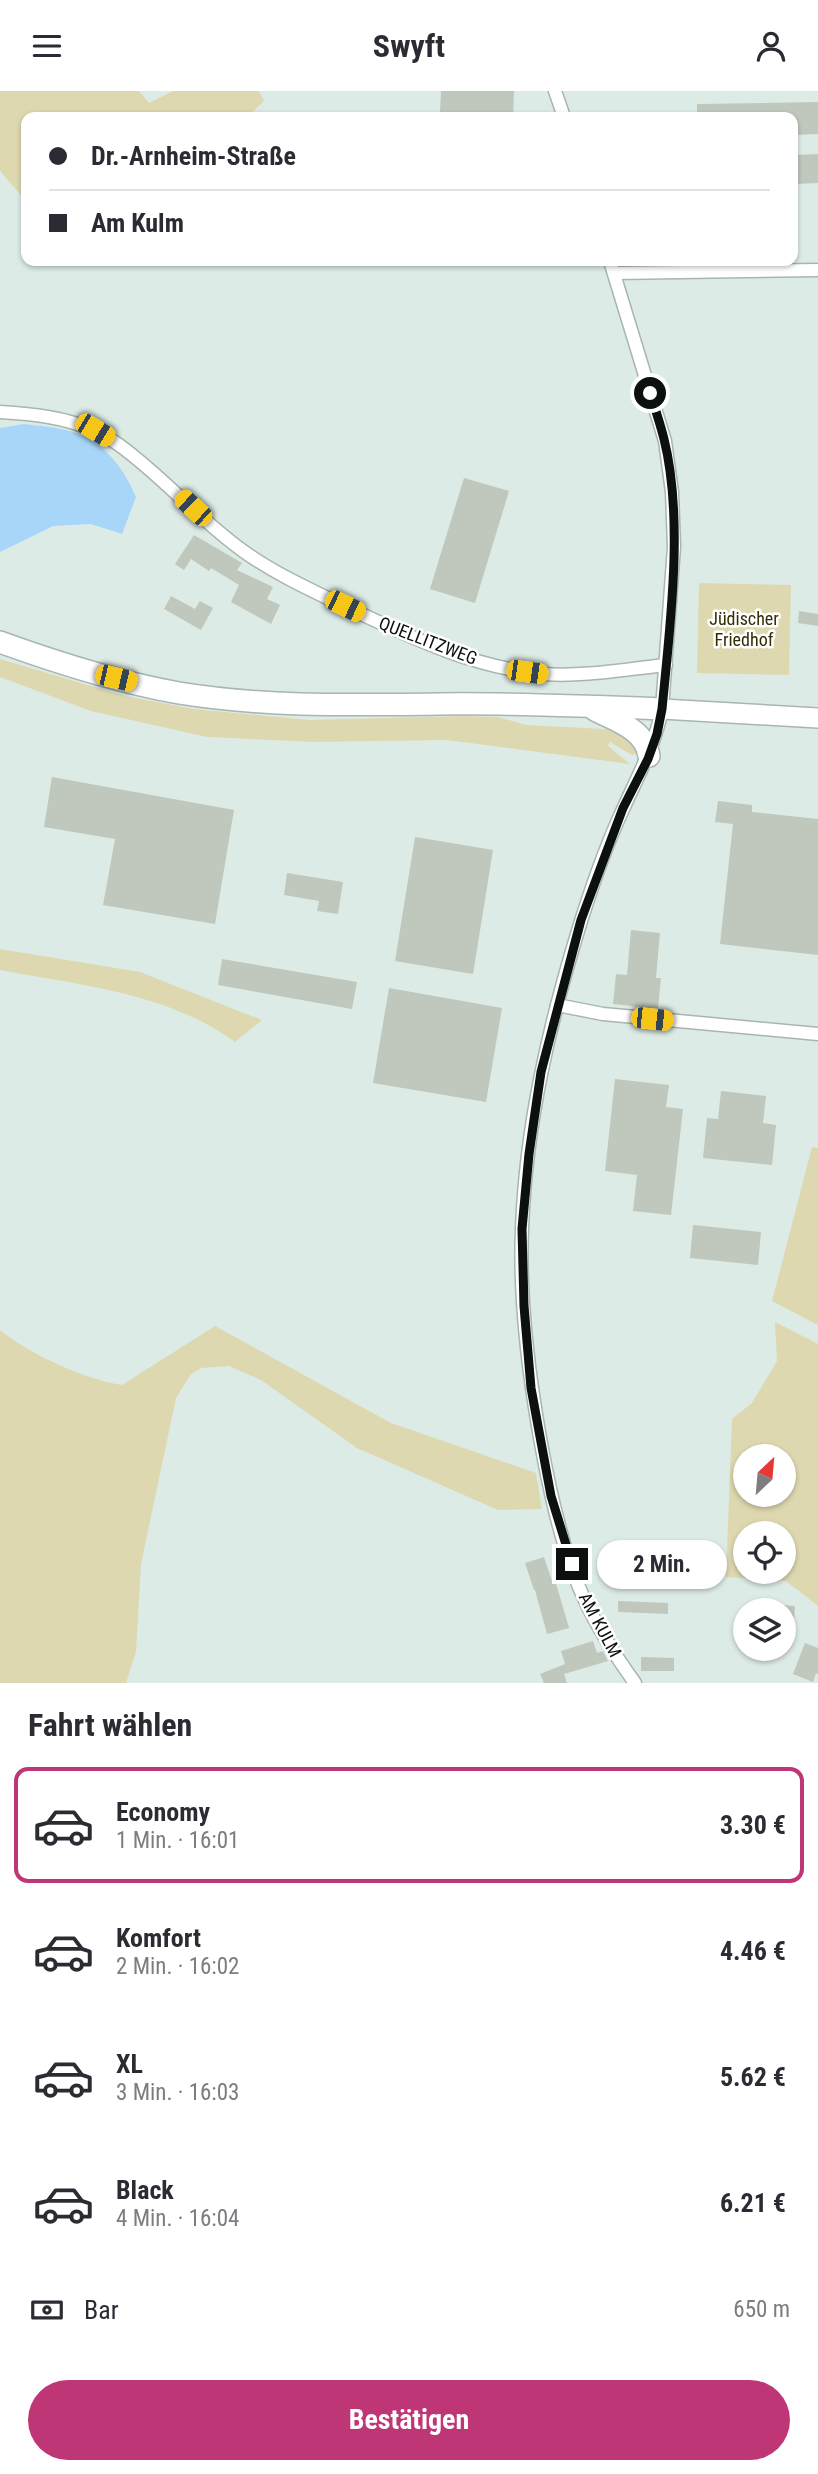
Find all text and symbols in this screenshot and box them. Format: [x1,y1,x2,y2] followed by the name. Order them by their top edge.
[28,27,66,65] icon: menu
[373,27,445,65] text: Swyft
[752,27,790,65] icon: person
[91,141,296,171] text: Dr.-Arnheim-Straße
[91,208,184,238] text: Am Kulm
[634,377,666,409] route start
[72,410,119,450] car
[171,486,216,530] car
[322,587,369,625] car
[709,608,779,650] park label: Jüdischer Friedhof
[376,612,480,669] street label: QUELLITZWEG
[505,659,550,685] car
[94,663,139,693] car
[631,1006,674,1032] car
[733,1444,796,1507] north arrow
[733,1444,796,1661] map controls
[733,1521,796,1584] button: locate
[596,1539,726,1589] callout: 2 Min.
[556,1548,588,1580] route end
[633,1551,691,1578] text: 2 Min.
[575,1589,626,1661] street label: AM KULM
[733,1598,796,1661] button: layers
[28,1706,192,1744] text: Fahrt wählen
[32,1794,95,1857] icon: car
[116,1797,210,1827] text: Economy
[720,1810,786,1840] text: 3.30 €
[116,1827,239,1854] text: 1 Min. · 16:01
[32,1920,95,1983] icon: car
[116,1923,201,1953] text: Komfort
[720,1936,786,1966] text: 4.46 €
[116,1953,239,1980] text: 2 Min. · 16:02
[32,2046,95,2109] icon: car
[116,2049,143,2079] text: XL
[720,2062,786,2092] text: 5.62 €
[116,2079,239,2106] text: 3 Min. · 16:03
[32,2172,95,2235] icon: car
[116,2175,174,2205] text: Black
[720,2188,786,2218] text: 6.21 €
[116,2205,239,2232] text: 4 Min. · 16:04
[28,2291,66,2329] icon: cash
[84,2295,119,2325] text: Bar
[733,2296,790,2323] text: 650 m
[28,2380,790,2460] button: Bestätigen

